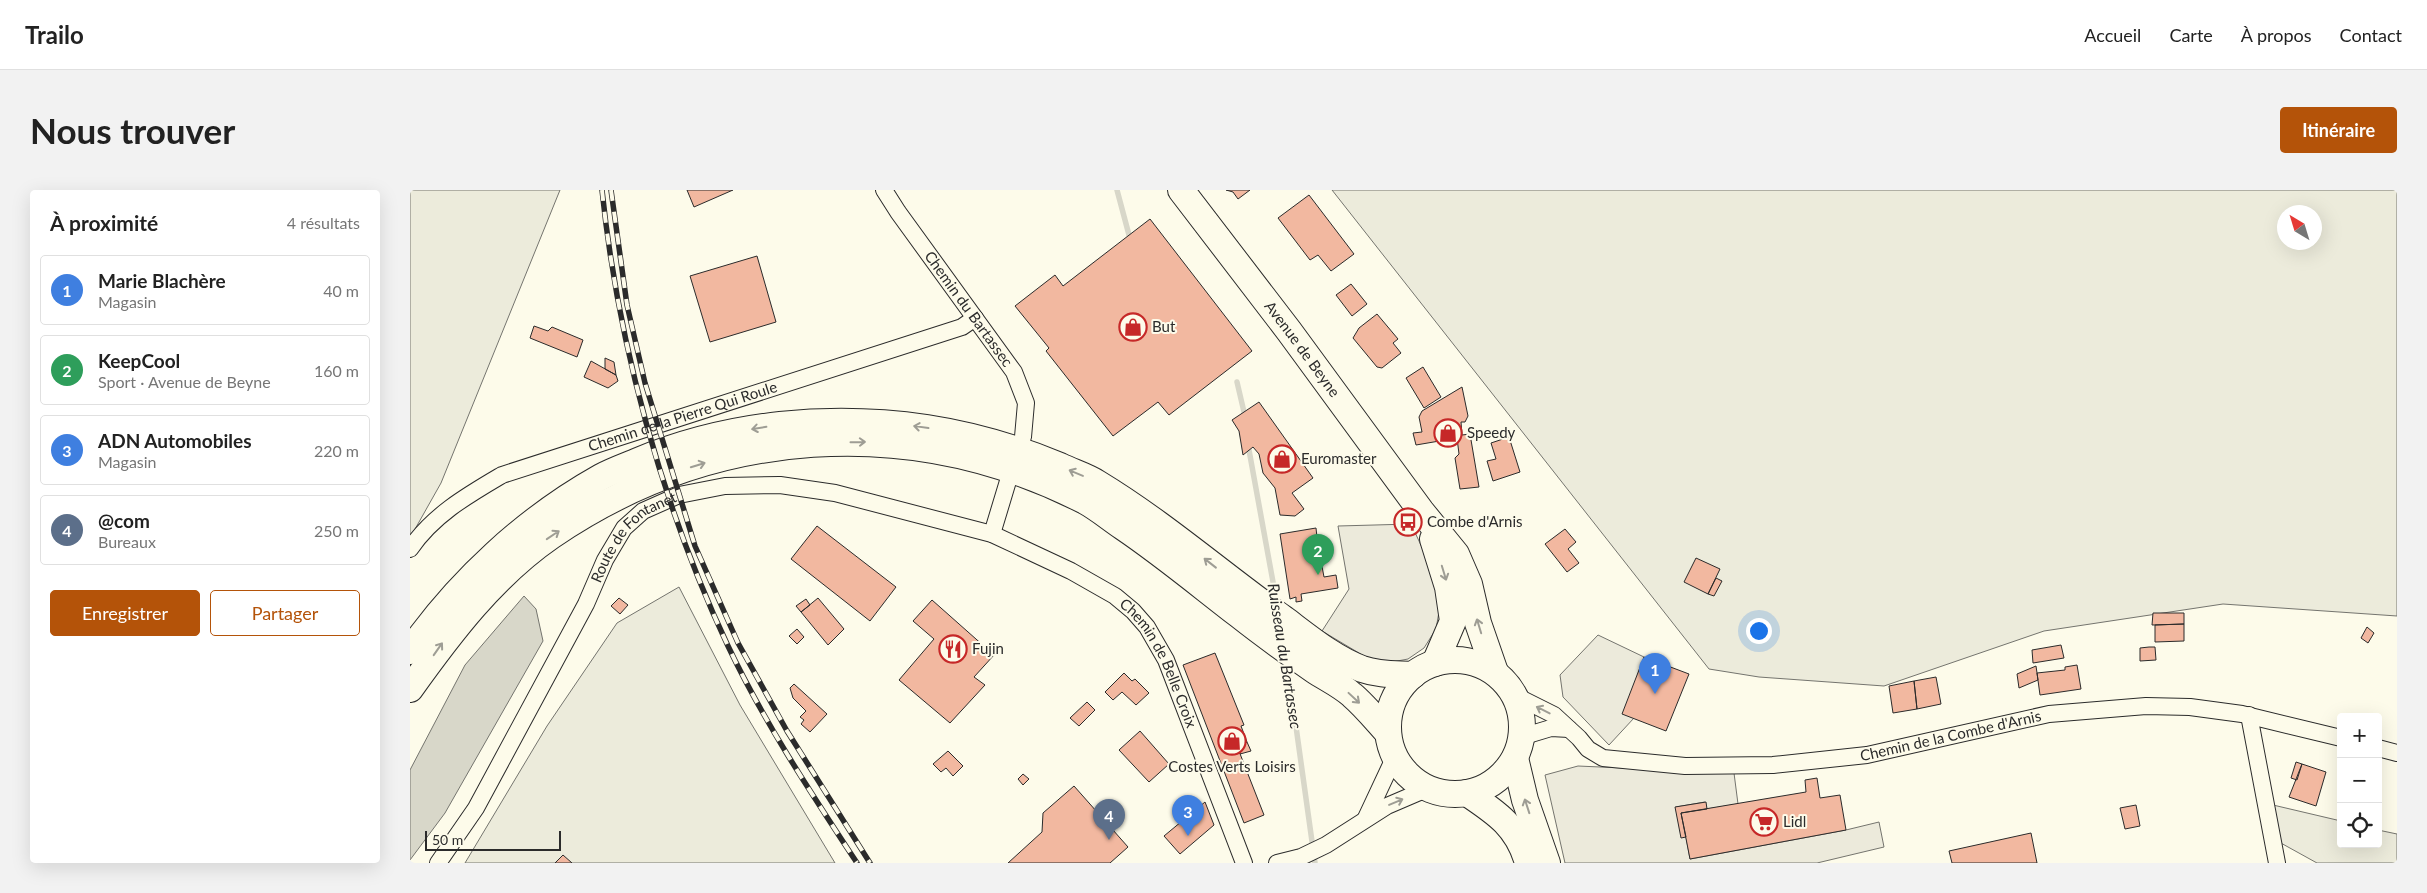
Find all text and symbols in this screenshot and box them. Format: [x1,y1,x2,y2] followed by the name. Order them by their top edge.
[25,20,84,49] text: Trailo
[2084,24,2141,46] text: Accueil
[2169,24,2213,46] text: Carte
[2241,24,2312,46] text: À propos
[2340,24,2402,46] text: Contact
[2280,107,2397,153] button: Itinéraire
[30,109,235,151] text: Nous trouver
[2277,205,2322,250] north arrow
[50,210,158,235] text: À proximité
[287,213,360,232] text: 4 résultats
[921,247,1017,370] street label: Chemin du Bartassec
[98,269,226,292] text: Marie Blachère
[62,281,72,300] text: 1
[323,281,359,300] text: 40 m
[98,292,157,311] text: Magasin
[1261,297,1344,400] street label: Avenue de Beyne
[1118,312,1148,342] shop icon: But
[1152,317,1176,335] place label: But
[98,349,180,372] text: KeepCool
[62,361,72,380] text: 2
[314,361,359,380] text: 160 m
[98,372,271,391] text: Sport · Avenue de Beyne
[586,377,779,455] street label: Chemin de la Pierre Qui Roule
[1433,418,1463,448] shop icon: Speedy
[913,422,929,432] one-way arrow
[1467,423,1516,441] place label: Speedy
[751,424,767,434] one-way arrow
[98,429,252,452] text: ADN Automobiles
[850,438,866,447] one-way arrow
[62,441,72,460] text: 3
[314,441,359,460] text: 220 m
[1267,444,1297,474] shop icon: Euromaster
[1301,449,1377,467] place label: Euromaster
[98,452,157,471] text: Magasin
[690,459,706,469] one-way arrow
[1069,468,1084,478] one-way arrow
[586,487,680,585] street label: Route de Fontanet
[1393,507,1423,537] bus stop icon: Combe d'Arnis
[98,509,150,532] text: @com
[1427,512,1523,530] place label: Combe d'Arnis
[62,521,72,540] text: 4
[314,521,359,540] text: 250 m
[546,530,560,541] one-way arrow
[98,532,156,551] text: Bureaux
[1302,534,1334,575] pin: 2
[1204,558,1217,569] one-way arrow
[1440,565,1450,581] one-way arrow
[1265,582,1306,730] water label: Ruisseau du Bartassec
[50,590,200,636] button: Enregistrer
[210,590,360,636] button: Partager
[1117,594,1201,730] street label: Chemin de Belle Croix
[1474,618,1484,634] one-way arrow
[1746,618,1772,644] your location
[938,634,968,664] restaurant icon: Fujin
[972,639,1004,657] place label: Fujin
[433,642,443,656] one-way arrow
[1639,653,1671,694] pin: 1
[1348,692,1361,704] one-way arrow
[1536,705,1551,714] one-way arrow
[1859,706,2043,764] street label: Chemin de la Combe d'Arnis
[2337,713,2382,848] map controls
[2337,713,2382,758] button: +
[1217,726,1247,756] shop icon: Costes Verts Loisirs
[1168,757,1296,775] place label: Costes Verts Loisirs
[2337,758,2382,803] button: −
[1172,795,1204,836] pin: 3
[1389,796,1404,805] one-way arrow
[1522,798,1531,814] one-way arrow
[1093,799,1125,840] pin: 4
[2337,803,2382,848] button: locate
[1749,807,1779,837] supermarket icon: Lidl
[1783,812,1806,830] place label: Lidl
[425,828,561,851] scale bar
[432,831,463,848] text: 50 m

